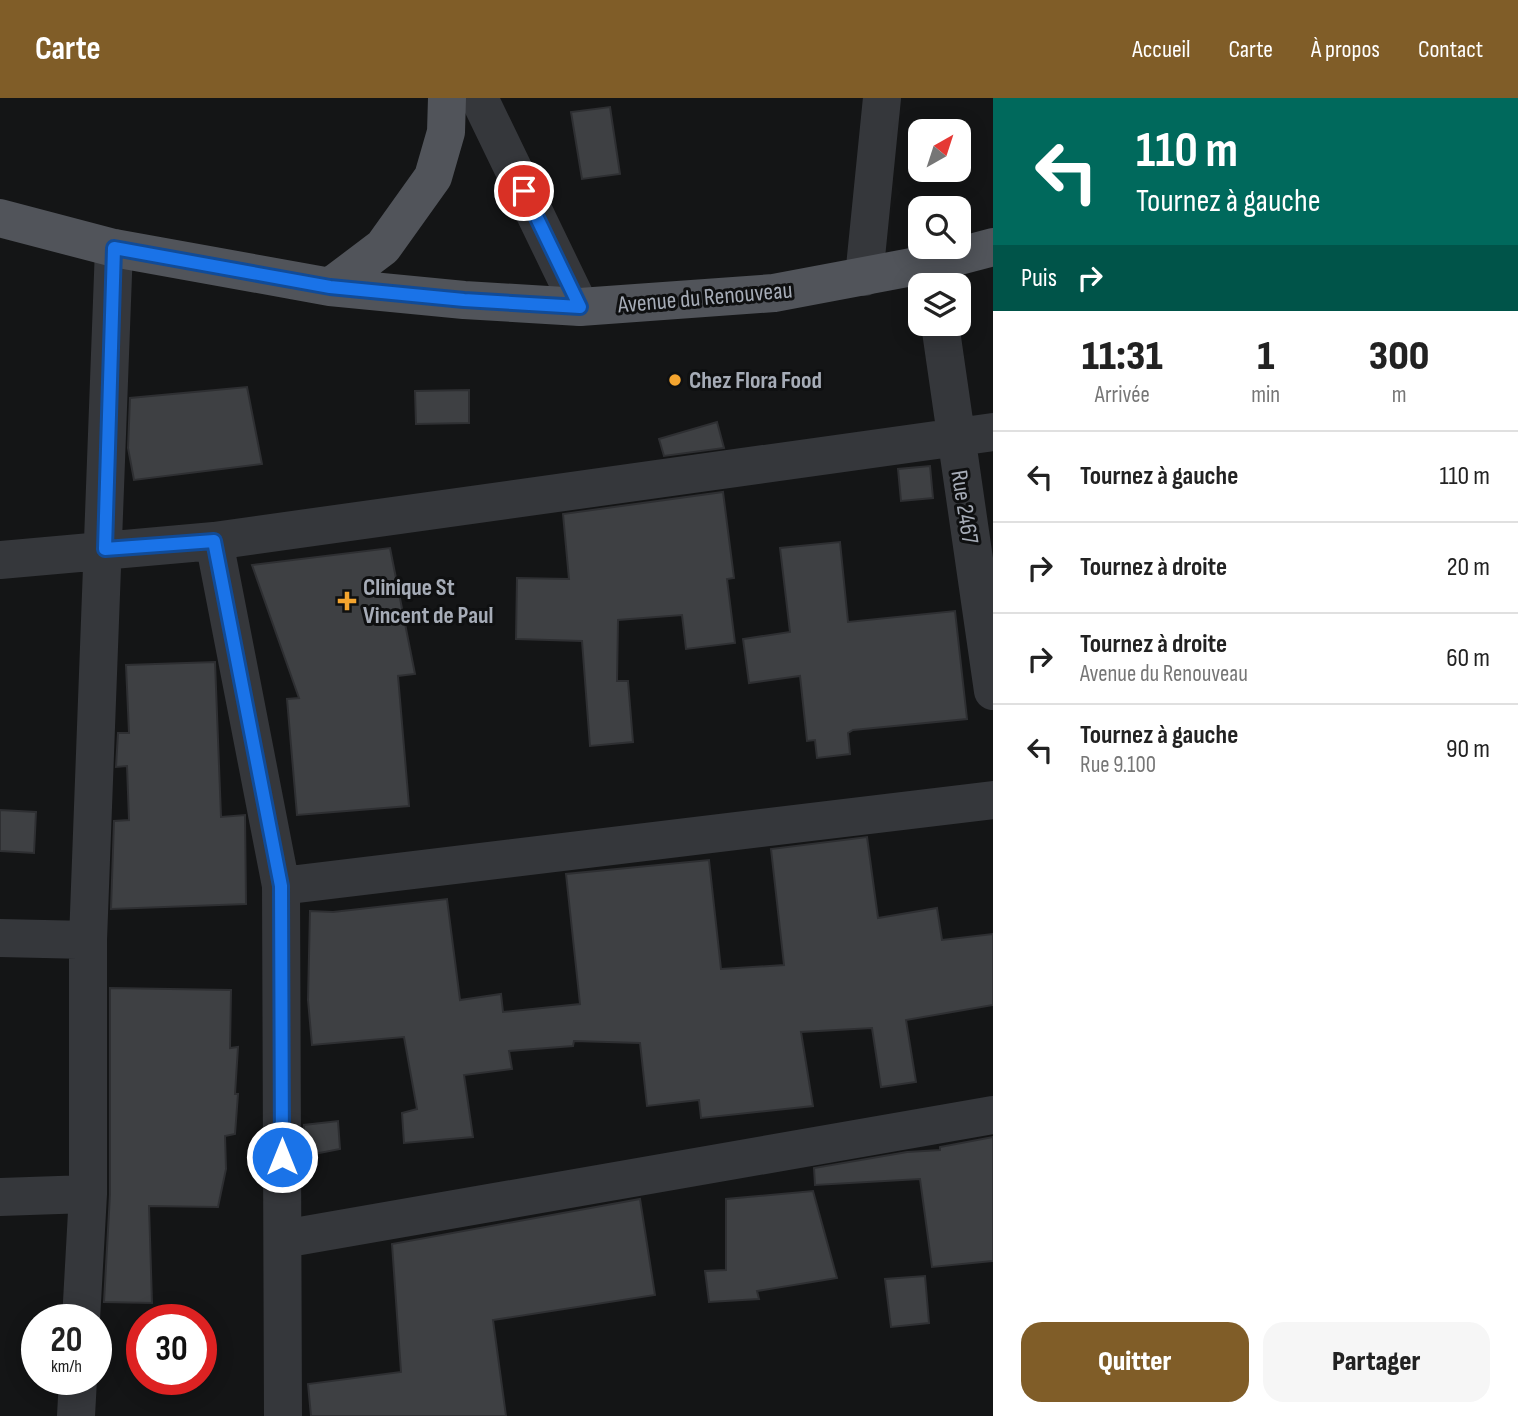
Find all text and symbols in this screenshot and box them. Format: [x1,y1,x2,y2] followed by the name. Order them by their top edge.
[35,29,101,69] text: Carte
[1132,35,1191,64] text: Accueil
[1229,35,1273,64] text: Carte
[1311,35,1380,64] text: À propos
[1418,35,1483,64] text: Contact
[908,119,971,182] north arrow
[908,119,971,336] map controls
[1136,122,1238,181] text: 110 m
[1021,126,1112,217] icon: left
[494,161,554,221] pin
[505,172,543,210] icon: arrive
[1136,182,1321,221] text: Tournez à gauche
[908,196,971,259] button: search
[1071,259,1109,297] icon: right
[1021,263,1057,294] text: Puis
[908,273,971,336] button: layers
[616,275,794,320] street label: Avenue du Renouveau
[1082,331,1163,382] text: 11:31
[1257,331,1274,382] text: 1
[1369,331,1429,382] text: 300
[689,366,822,395] place label: Chez Flora Food
[667,372,683,388] marker: Chez Flora Food
[1095,381,1150,409] text: Arrivée
[1251,381,1280,409] text: min
[1392,381,1406,409] text: m
[1021,458,1059,496] icon: left
[1080,461,1238,492] text: Tournez à gauche
[1439,461,1490,492] text: 110 m
[944,468,985,547] street label: Rue 2467
[1021,549,1059,587] icon: right
[1080,552,1227,583] text: Tournez à droite
[1447,552,1490,583] text: 20 m
[363,573,493,630] place label: Clinique St Vincent de Paul
[337,591,357,611] marker: Clinique St Vincent de Paul
[1080,629,1227,660] text: Tournez à droite
[1021,640,1059,678] icon: right
[1446,643,1490,674] text: 60 m
[1080,660,1248,688] text: Avenue du Renouveau
[1080,720,1238,751] text: Tournez à gauche
[1021,731,1059,769] icon: left
[1446,734,1490,765] text: 90 m
[1080,751,1156,779] text: Rue 9.100
[245,1120,319,1194] position arrow
[126,1304,217,1395] speed limit sign: 30
[51,1319,83,1362] text: 20
[1021,1322,1249,1402] button: Quitter
[1263,1322,1490,1402] button: Partager
[51,1356,82,1377] text: km/h

